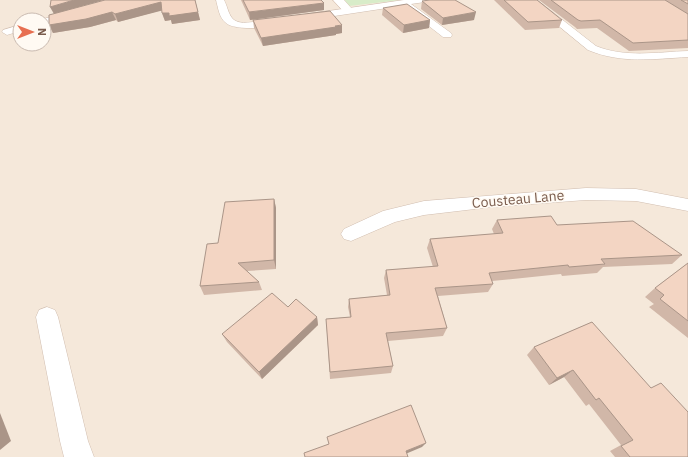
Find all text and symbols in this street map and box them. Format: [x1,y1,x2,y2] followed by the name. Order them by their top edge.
[12,12,52,52] north arrow
[35,28,49,36] text: N
[471,186,565,212] street label: Cousteau Lane

